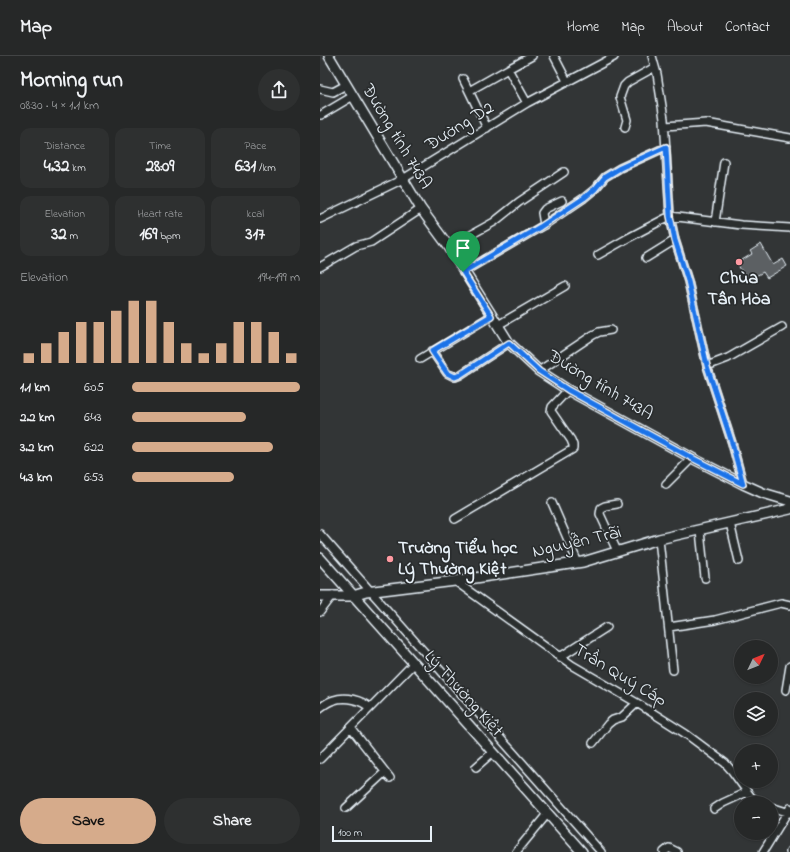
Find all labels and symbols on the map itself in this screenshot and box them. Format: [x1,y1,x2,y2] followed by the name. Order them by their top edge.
[353,79,438,195] street label: Đường tỉnh 743A
[420,96,500,160] street label: Đường D2
[446,231,480,272] pin
[734,257,744,267] marker: Chùa Tân Hòa
[708,266,771,313] place label: Chùa Tân Hòa
[541,344,658,429] street label: Đường tỉnh 743A
[530,520,624,567] street label: Nguyễn Trãi
[398,536,518,584] place label: Trường Tiểu học Lý Thường Kiệt
[385,554,395,564] marker: Trường Tiểu học Lý Thường Kiệt
[569,638,671,714] street label: Trần Quý Cáp
[734,640,778,684] north arrow
[416,645,509,744] street label: Lý Thường Kiệt
[332,824,432,843] scale bar

